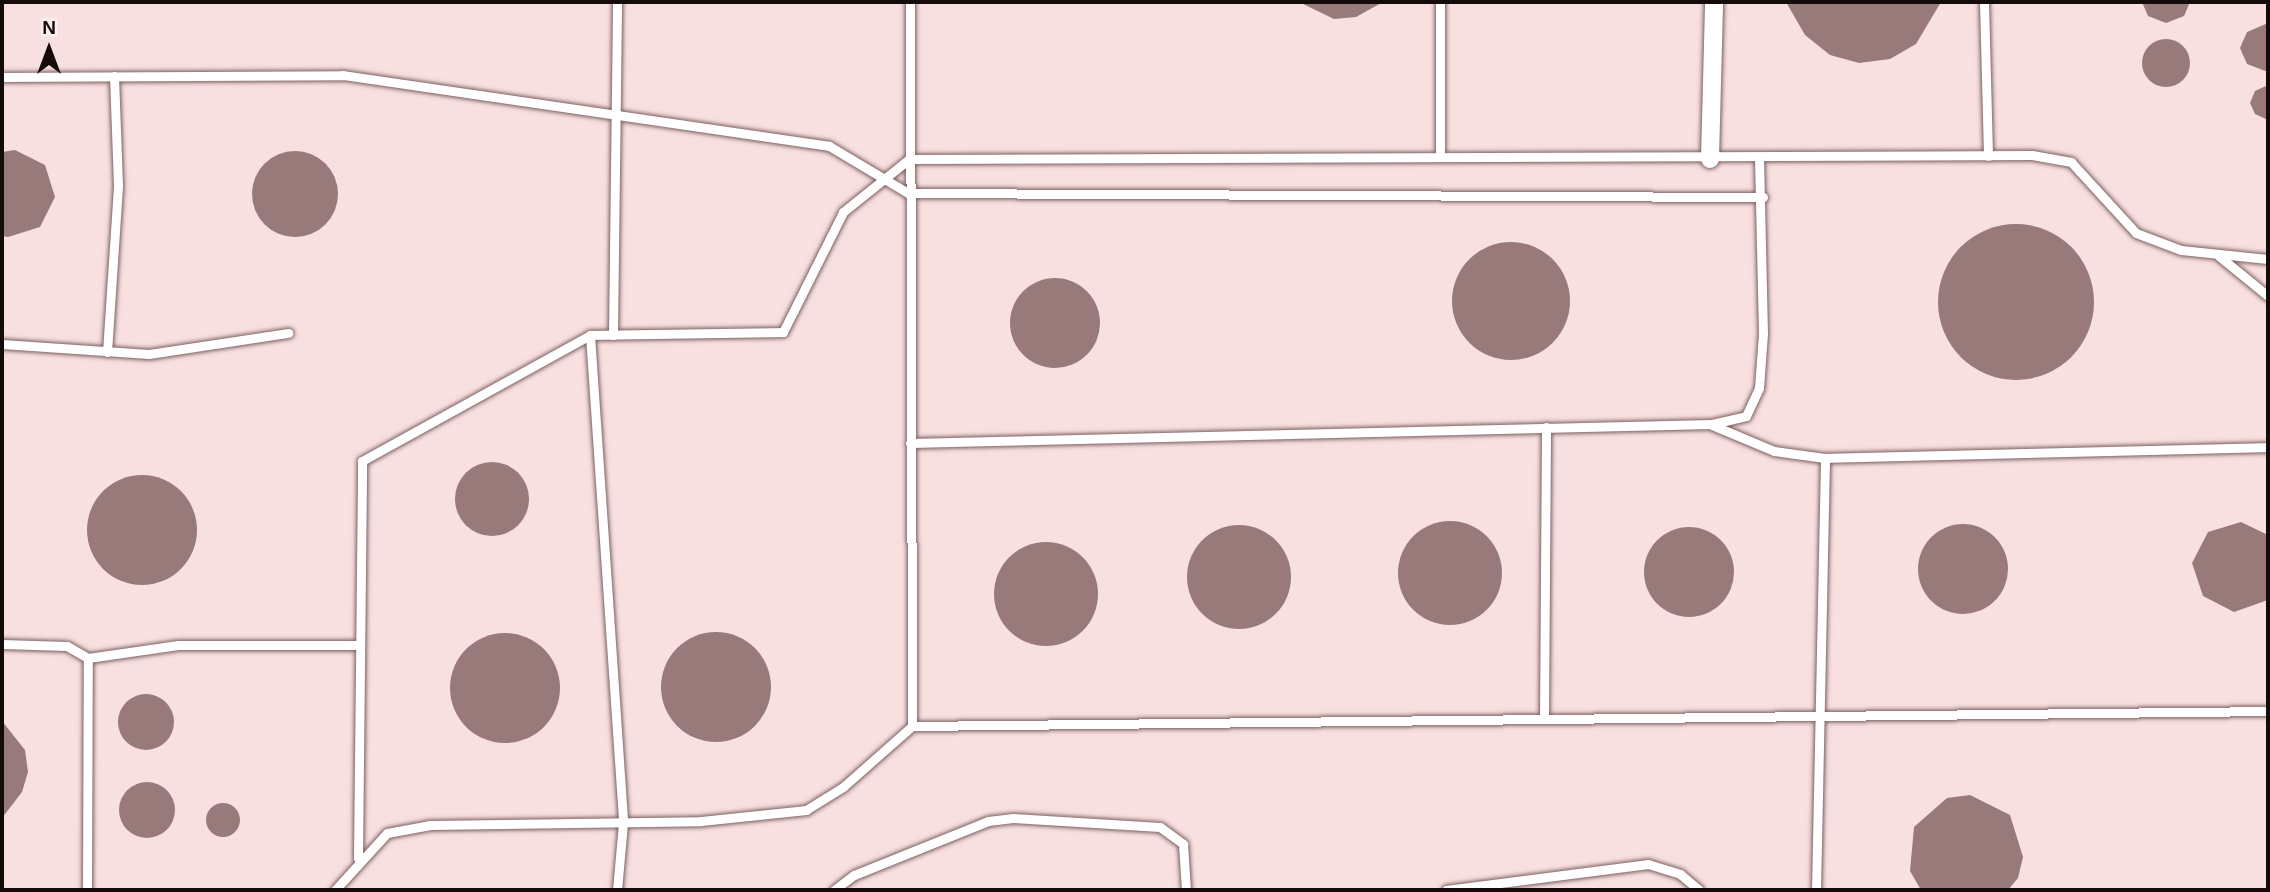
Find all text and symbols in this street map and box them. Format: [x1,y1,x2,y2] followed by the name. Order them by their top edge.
[14,14,84,84] north arrow
[42,17,56,38] text: N

